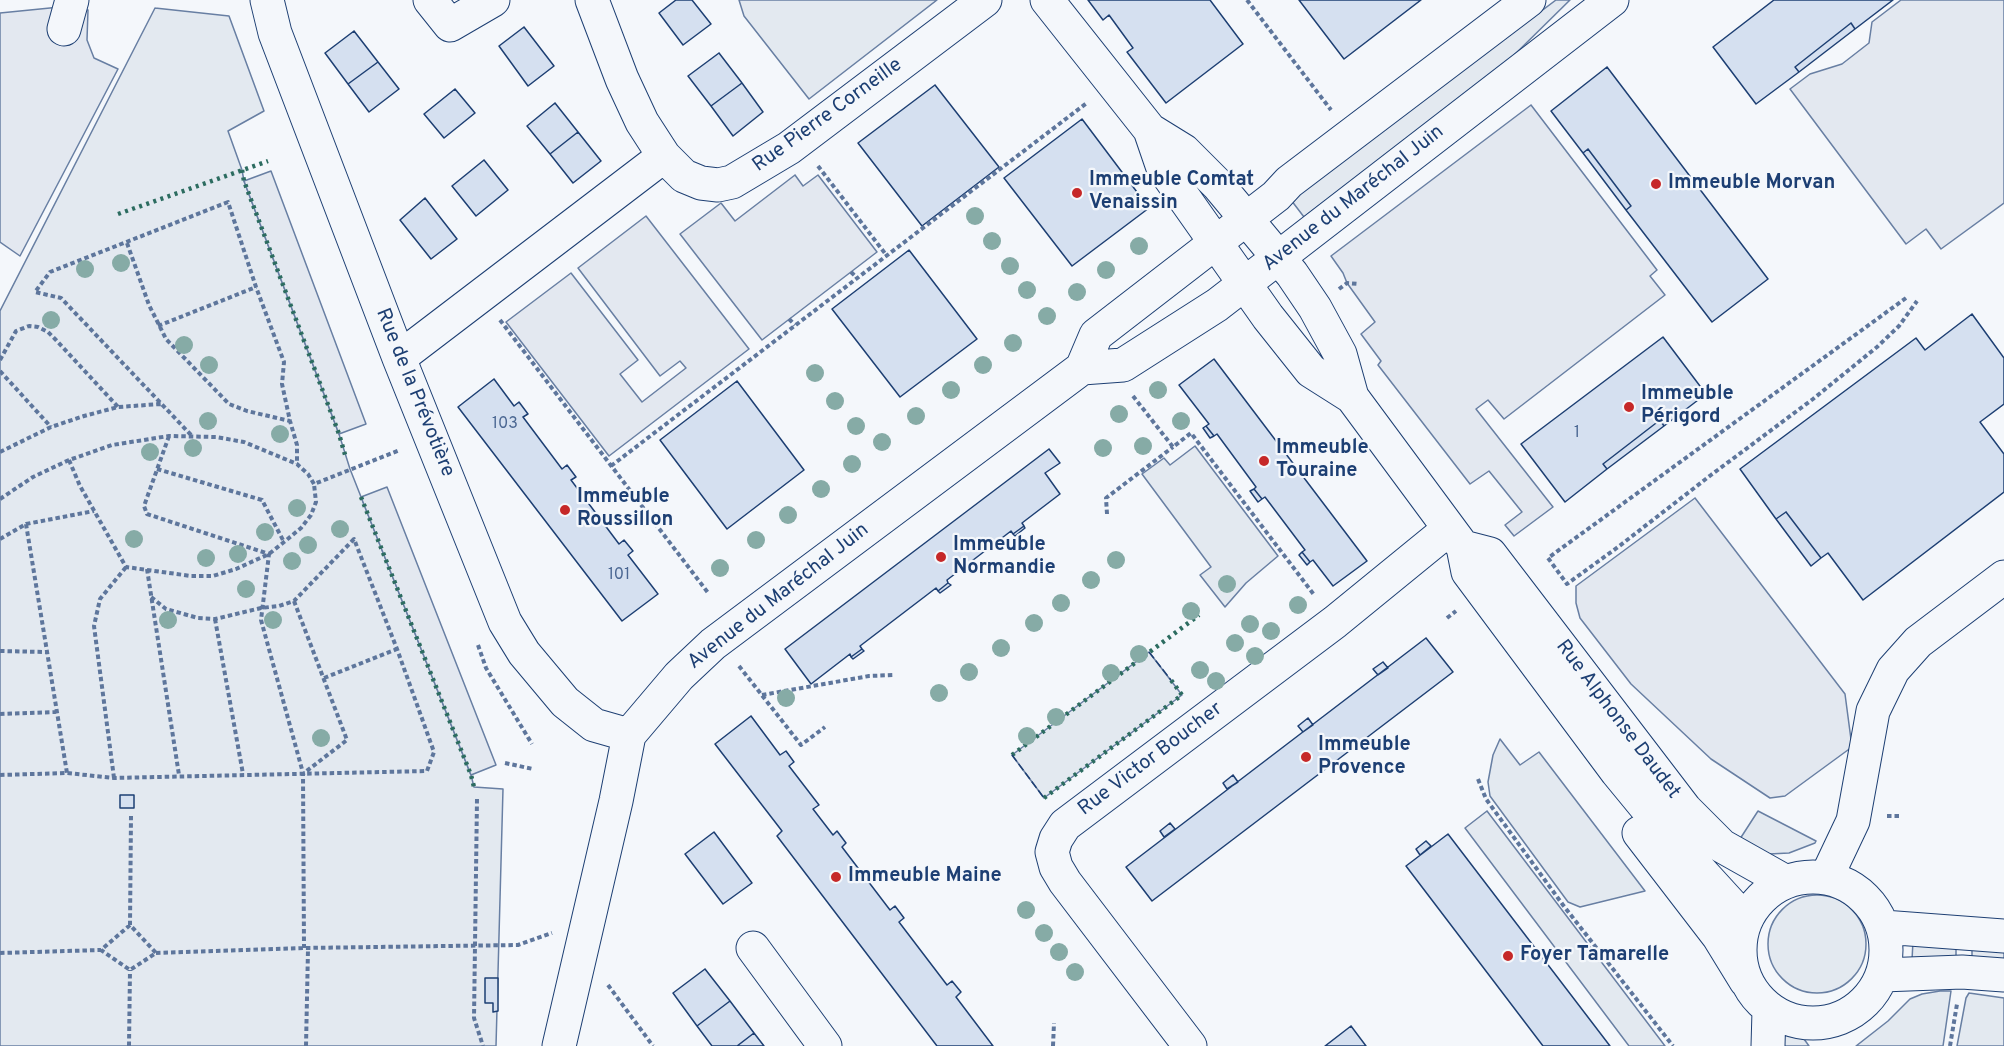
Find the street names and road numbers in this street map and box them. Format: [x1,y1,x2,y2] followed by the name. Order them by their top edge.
[748,54,908,178] street label: Rue Pierre Corneille
[1259,121,1449,277] street label: Avenue du Maréchal Juin
[369,305,459,481] street label: Rue de la Prévotière
[684,519,874,675] street label: Avenue du Maréchal Juin
[1549,636,1685,804] street label: Rue Alphonse Daudet
[1074,698,1228,822] street label: Rue Victor Boucher

